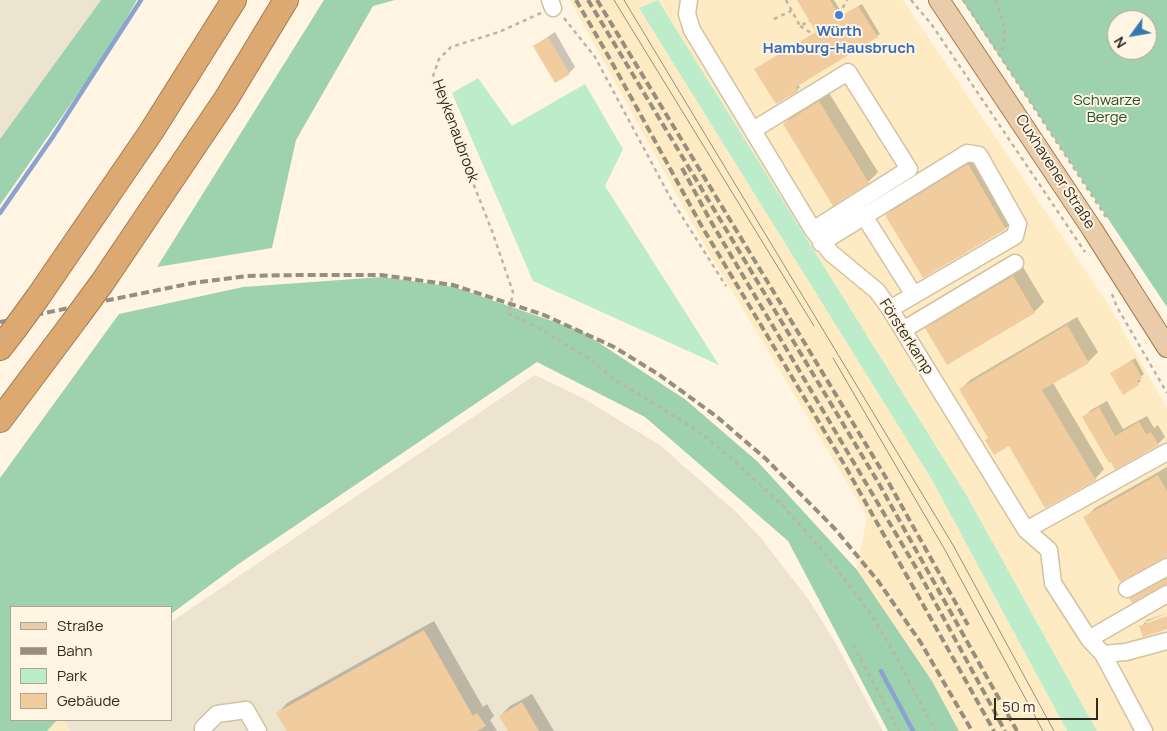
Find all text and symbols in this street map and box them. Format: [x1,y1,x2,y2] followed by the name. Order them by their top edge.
[833,9,845,21] marker: Würth Hamburg-Hausbruch
[1107,10,1157,60] north arrow
[763,23,915,58] place label: Würth Hamburg-Hausbruch
[1109,33,1130,52] text: N
[428,77,482,185] street label: Heykenaubrook
[1073,92,1141,127] park label: Schwarze Berge
[1011,111,1099,233] street label: Cuxhavener Straße
[875,296,937,378] street label: Försterkamp
[10,606,172,721] legend
[57,615,103,636] text: Straße
[57,640,92,661] text: Bahn
[57,665,87,686] text: Park
[997,688,1101,720] scale bar
[57,690,120,711] text: Gebäude
[1002,696,1036,717] text: 50 m

